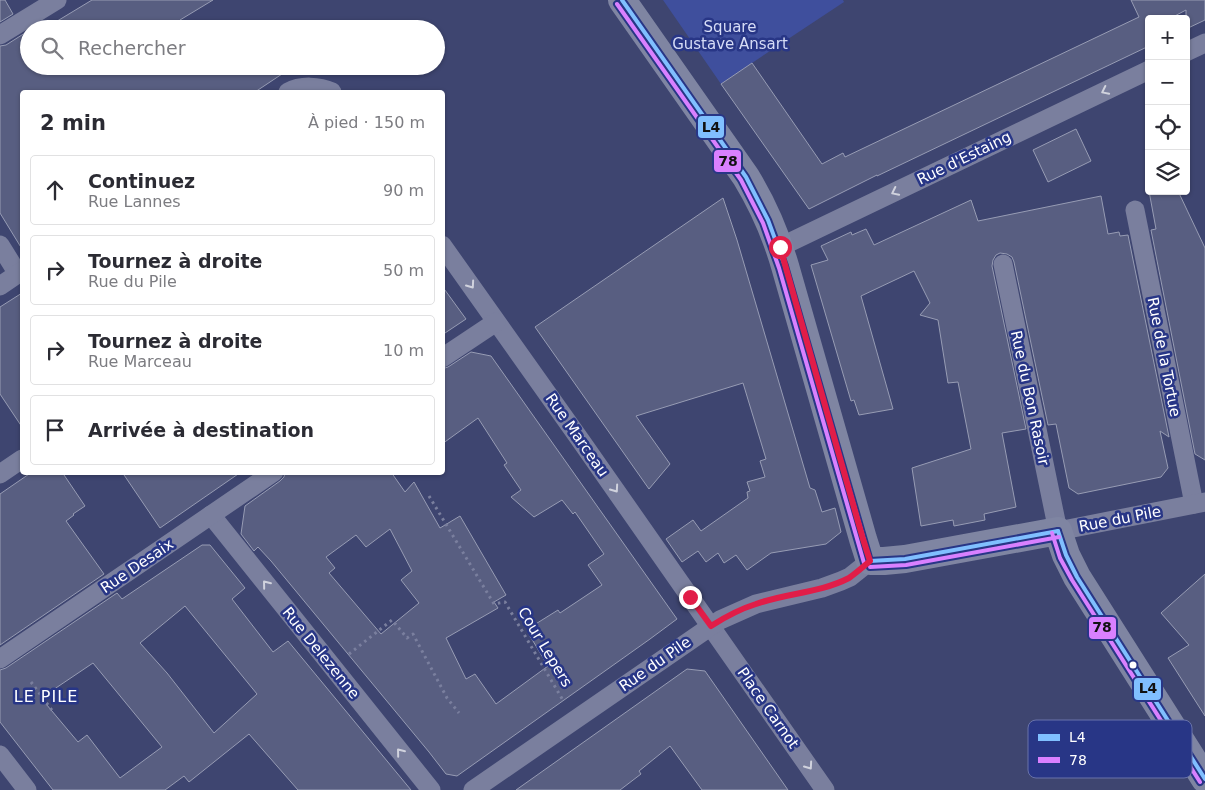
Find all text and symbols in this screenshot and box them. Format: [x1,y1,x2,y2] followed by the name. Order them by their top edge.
[1145,15,1190,195] map controls
[1145,15,1190,60] button: +
[672,18,788,53] park label: Square Gustave Ansart
[20,20,445,75] search box
[38,34,66,62] icon: search
[78,37,186,59] text: Rechercher
[1145,60,1190,105] button: −
[1101,85,1110,95] one-way arrow
[1145,105,1190,150] button: locate
[40,111,106,135] text: 2 min
[308,113,425,132] text: À pied · 150 m
[697,115,725,139] line badge: L4
[702,119,721,135] text: L4
[914,127,1014,189] street label: Rue d'Estaing
[713,149,742,173] line badge: 78
[1145,150,1190,195] button: layers
[718,153,738,169] text: 78
[88,170,195,192] text: Continuez
[41,176,69,204] icon: ahead
[383,181,424,200] text: 90 m
[891,185,900,196] one-way arrow
[88,192,181,211] text: Rue Lannes
[769,236,792,259] route start
[88,250,262,272] text: Tournez à droite
[41,256,69,284] icon: right
[383,261,424,280] text: 50 m
[88,272,177,291] text: Rue du Pile
[465,279,474,289] one-way arrow
[1144,296,1184,418] street label: Rue de la Tortue
[1007,329,1053,468] street label: Rue du Bon Rasoir
[88,330,262,352] text: Tournez à droite
[41,336,69,364] icon: right
[383,341,424,360] text: 10 m
[88,352,192,371] text: Rue Marceau
[542,390,612,480] street label: Rue Marceau
[41,416,69,444] icon: arrive
[88,419,314,441] text: Arrivée à destination
[609,484,618,493] one-way arrow
[1077,502,1163,536] street label: Rue du Pile
[97,535,177,597] street label: Rue Desaix
[264,581,272,590] one-way arrow
[679,586,702,609] route end
[279,604,363,702] street label: Rue Delezenne
[514,604,576,690] street label: Cour Lepers
[1088,616,1117,640] line badge: 78
[1092,619,1112,635] text: 78
[616,633,694,695] street label: Rue du Pile
[1128,660,1138,670] unlabelled marker
[733,664,803,752] street label: Place Carnot
[1133,677,1162,701] line badge: L4
[1139,680,1158,696] text: L4
[14,687,78,706] district label: LE PILE
[1028,720,1192,778] legend
[1069,729,1086,745] text: L4
[398,749,406,758] one-way arrow
[1069,752,1087,768] text: 78
[803,761,812,770] one-way arrow

